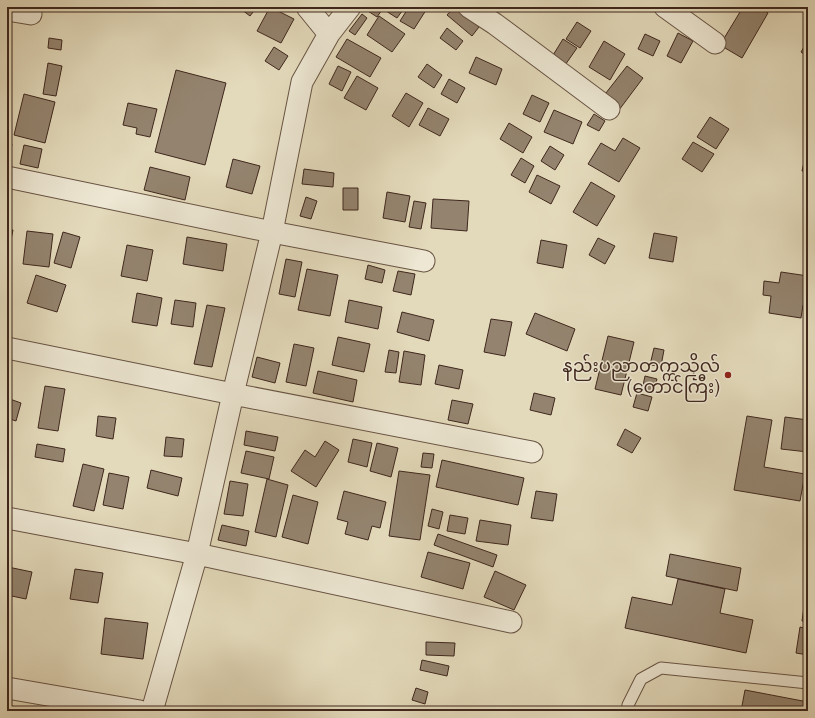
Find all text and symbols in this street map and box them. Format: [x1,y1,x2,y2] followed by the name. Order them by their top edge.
[562,352,720,402] place label: နည်းပညာတက္ကသိုလ် (တောင်ကြီး)
[723,370,733,380] marker: နည်းပညာတက္ကသိုလ် (တောင်ကြီး)

